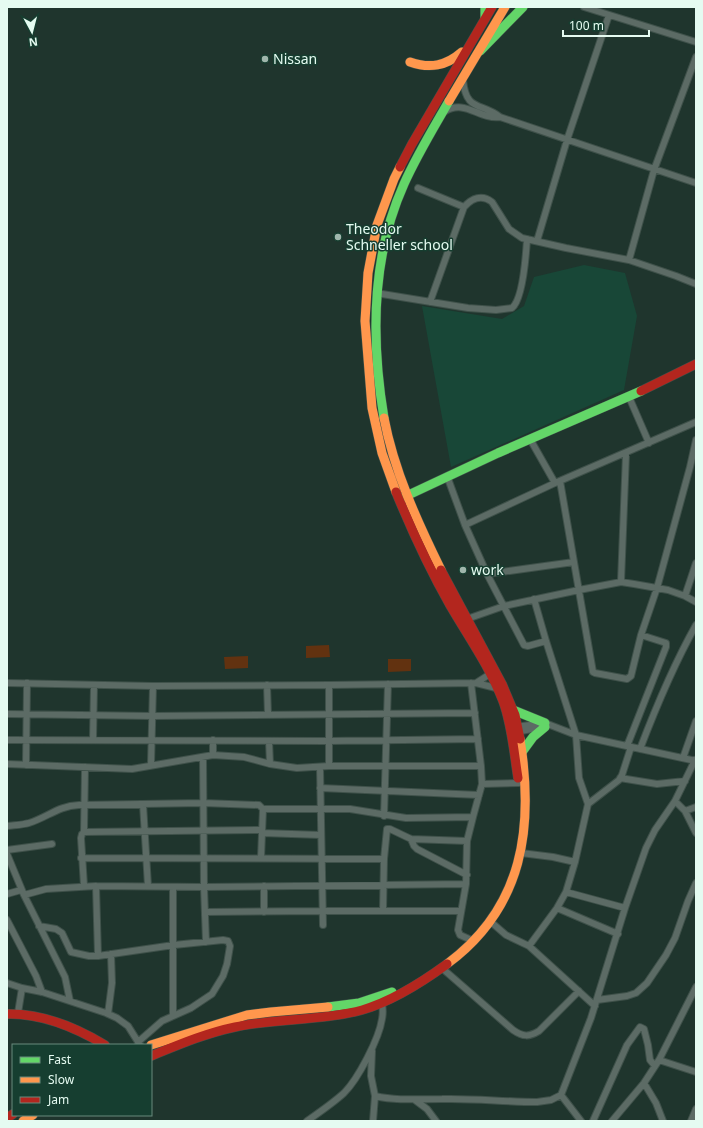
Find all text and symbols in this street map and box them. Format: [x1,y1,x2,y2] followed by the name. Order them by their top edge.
[12,12,52,52] north arrow
[563,12,649,38] scale bar
[569,17,604,34] text: 100 m
[28,34,39,50] text: N
[273,49,317,68] place label: Nissan
[260,54,270,64] marker: Nissan
[346,219,453,254] place label: Theodor Schneller school
[333,232,343,242] marker: Theodor Schneller school
[471,560,504,579] place label: work
[458,565,468,575] marker: work
[12,1044,152,1116] legend
[48,1051,72,1068] text: Fast
[48,1071,75,1088] text: Slow
[47,1091,69,1108] text: Jam

